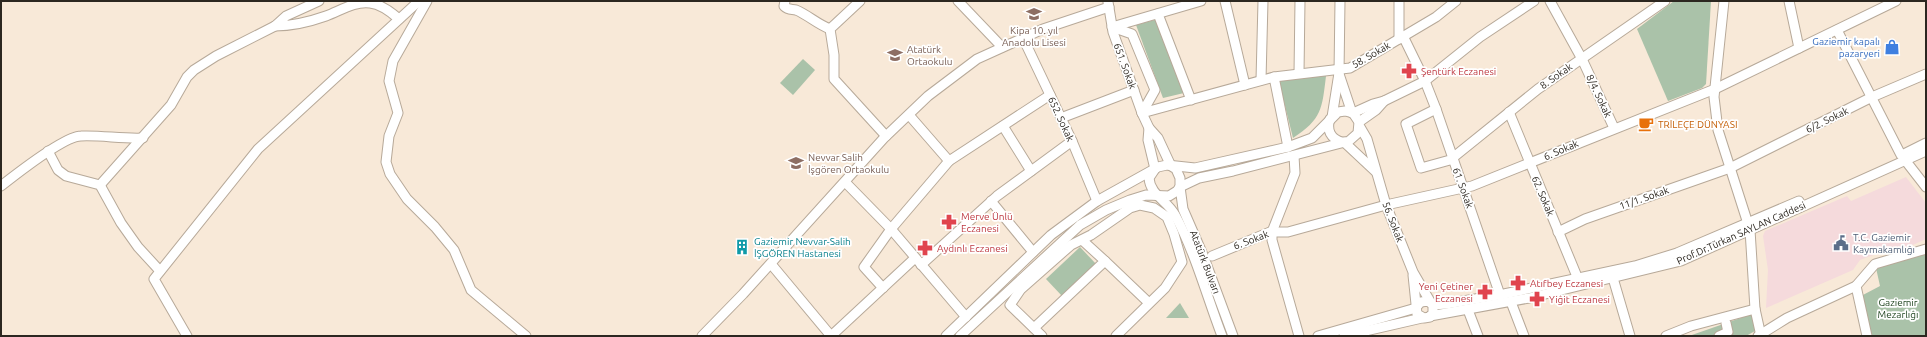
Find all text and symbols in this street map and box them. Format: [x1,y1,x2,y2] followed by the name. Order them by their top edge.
[1025,5,1043,23] school or university icon: Kipa 10. yıl Anadolu Lisesi
[1002,25,1066,48] place label: Kipa 10. yıl Anadolu Lisesi
[1812,36,1880,59] place label: Gaziemir kapalı pazaryeri
[1883,38,1901,56] shop icon: Gaziemir kapalı pazaryeri
[1350,40,1392,70] street label: 58. Sokak
[1112,42,1138,90] street label: 651. Sokak
[907,44,953,67] place label: Atatürk Ortaokulu
[886,46,904,64] school or university icon: Atatürk Ortaokulu
[1538,61,1574,91] street label: 8. Sokak
[1400,62,1418,80] pharmacy icon: Şentürk Eczanesi
[1421,66,1496,77] place label: Şentürk Eczanesi
[1584,73,1614,119] street label: 8/4. Sokak
[1046,95,1076,143] street label: 652. Sokak
[1804,105,1850,135] street label: 6/2. Sokak
[1637,115,1655,133] cafe icon: TRİLEÇE DÜNYASI
[1658,119,1738,130] place label: TRİLEÇE DÜNYASI
[1542,138,1580,162] street label: 6. Sokak
[808,152,889,175] place label: Nevvar Salih İşgören Ortaokulu
[787,154,805,172] school or university icon: Nevvar Salih İşgören Ortaokulu
[1451,166,1475,210] street label: 61. Sokak
[1530,174,1556,218] street label: 62. Sokak
[1618,184,1670,212] street label: 11/1. Sokak
[1675,199,1807,267] street label: Prof.Dr.Türkan SAYLAN Caddesi
[1380,200,1406,244] street label: 56. Sokak
[961,211,1013,234] place label: Merve Ünlü Eczanesi
[940,213,958,231] pharmacy icon: Merve Ünlü Eczanesi
[1232,228,1270,252] street label: 6. Sokak
[1188,229,1222,295] street label: Atatürk Bulvarı
[1853,232,1915,255] place label: T.C. Gaziemir Kaymakamlığı
[1832,234,1850,252] public building icon: T.C. Gaziemir Kaymakamlığı
[754,236,851,259] place label: Gaziemir Nevvar-Salih İŞGÖREN Hastanesi
[733,238,751,256] building icon: Gaziemir Nevvar-Salih İŞGÖREN Hastanesi
[916,239,934,257] pharmacy icon: Aydınlı Eczanesi
[937,243,1008,254] place label: Aydınlı Eczanesi
[1509,274,1527,292] pharmacy icon: Atıfbey Eczanesi
[1530,278,1603,289] place label: Atıfbey Eczanesi
[1419,281,1473,304] place label: Yeni Çetiner Eczanesi
[1476,283,1494,301] pharmacy icon: Yeni Çetiner Eczanesi
[1528,290,1546,308] pharmacy icon: Yiğit Eczanesi
[1549,294,1610,305] place label: Yiğit Eczanesi
[1878,297,1918,320] park label: Gaziemir Mezarlığı

